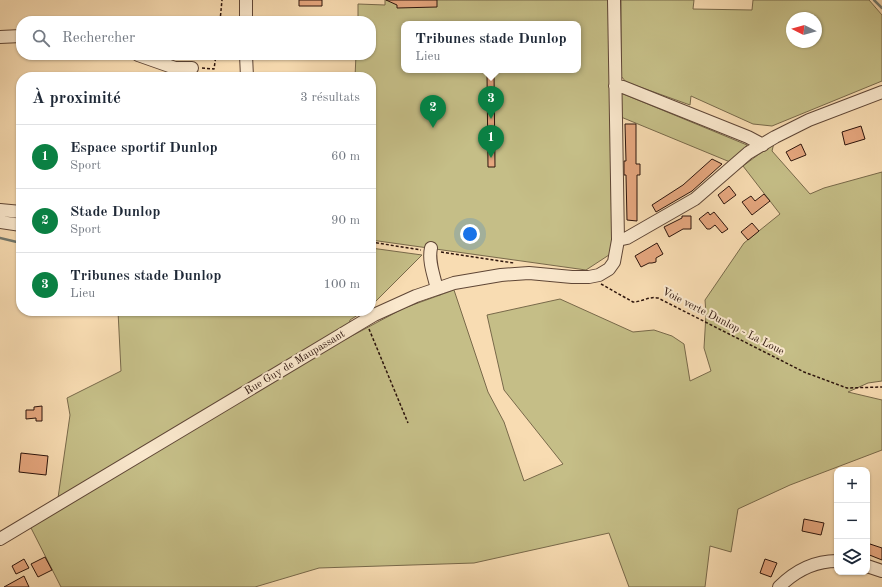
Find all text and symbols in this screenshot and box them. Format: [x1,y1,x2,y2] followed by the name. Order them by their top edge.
[786,12,822,48] north arrow
[16,16,376,60] search box
[401,21,581,73] popup
[30,27,52,49] icon: search
[62,31,135,46] text: Rechercher
[415,32,567,47] text: Tribunes stade Dunlop
[415,50,440,63] text: Lieu
[478,86,504,119] pin: 3
[32,90,121,107] text: À proximité
[300,91,360,104] text: 3 résultats
[420,95,446,128] pin: 2
[478,125,504,158] pin: 1
[70,141,218,156] text: Espace sportif Dunlop
[41,150,49,163] text: 1
[331,150,360,163] text: 60 m
[70,159,101,172] text: Sport
[70,205,160,220] text: Stade Dunlop
[41,214,49,227] text: 2
[331,214,360,227] text: 90 m
[70,223,101,236] text: Sport
[460,224,480,244] your location
[70,269,222,284] text: Tribunes stade Dunlop
[41,278,49,291] text: 3
[323,278,360,291] text: 100 m
[660,286,786,358] street label: Voie verte Dunlop - La Loue
[70,287,95,300] text: Lieu
[243,329,347,397] street label: Rue Guy de Maupassant
[834,467,870,575] map controls
[834,467,870,503] button: +
[834,503,870,539] button: −
[834,539,870,575] button: layers

